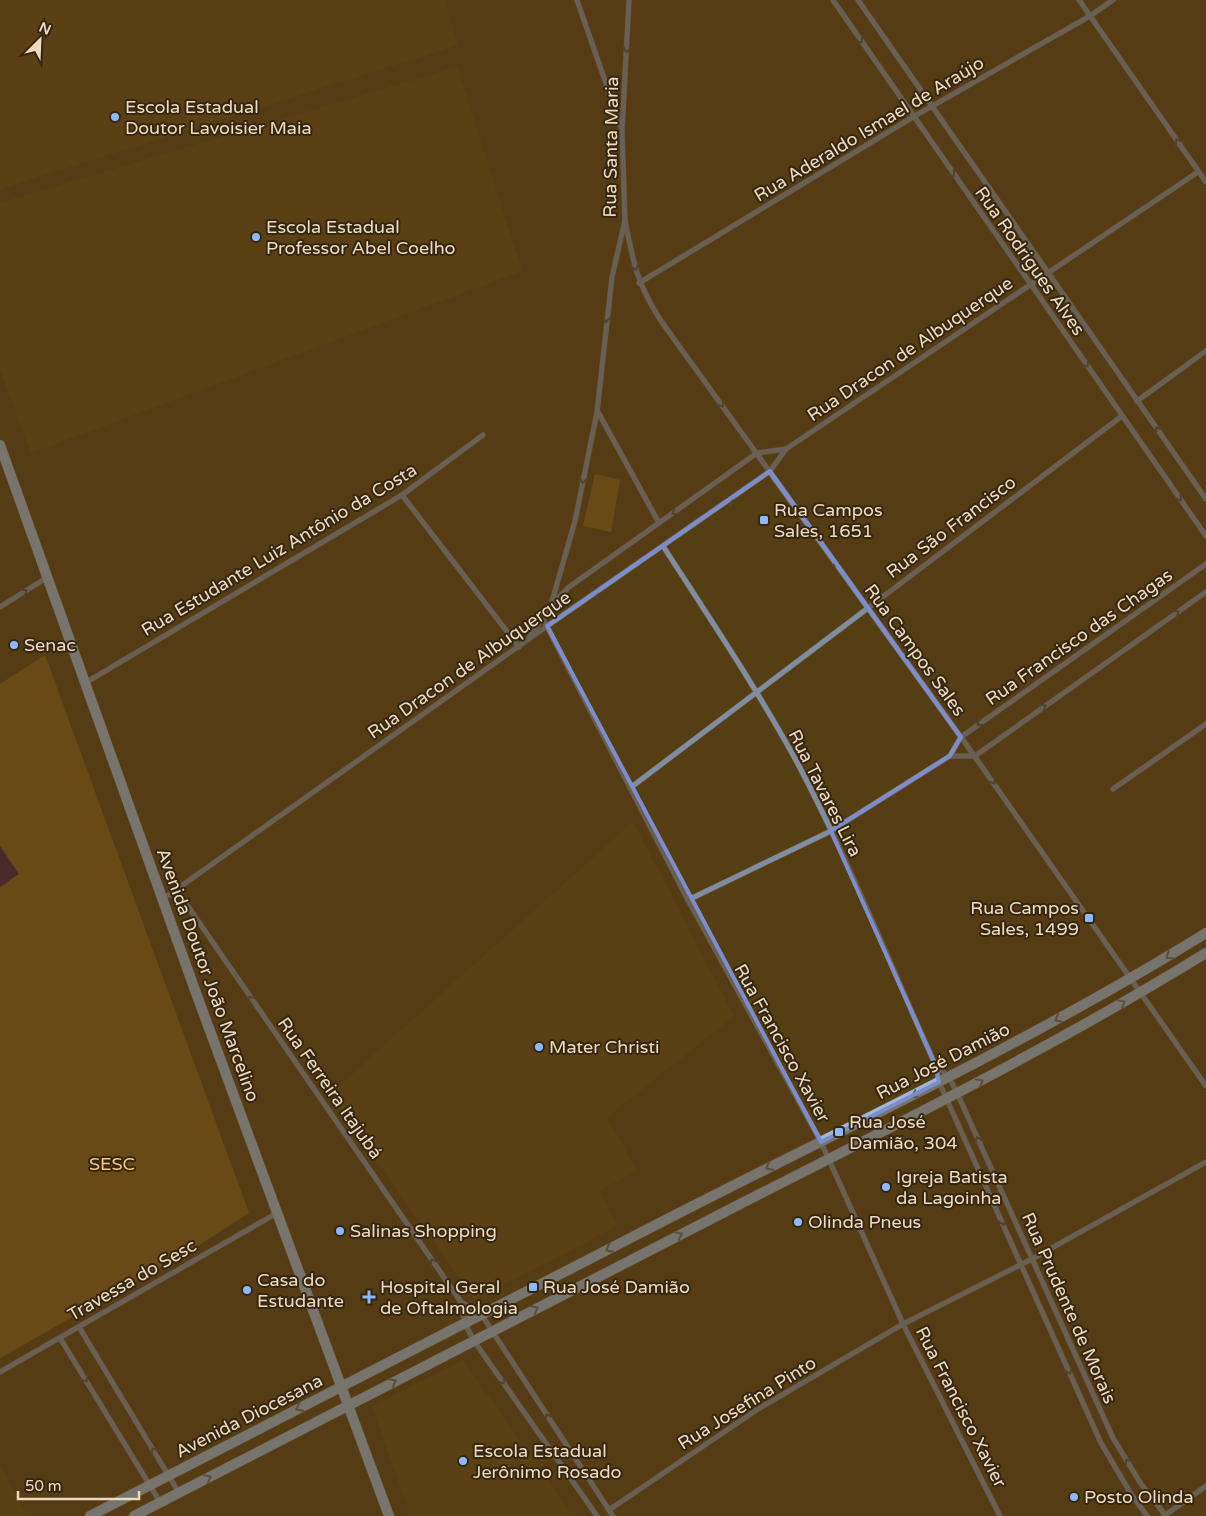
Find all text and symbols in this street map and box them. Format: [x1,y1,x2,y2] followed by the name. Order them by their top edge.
[15,15,65,65] north arrow
[36,19,54,39] text: N
[854,35,863,44] one-way arrow
[621,45,632,53] one-way arrow
[750,51,988,207] street label: Rua Aderaldo Ismael de Araújo
[599,76,623,218] street label: Rua Santa Maria
[125,96,312,139] place label: Escola Estadual Doutor Lavoisier Maia
[109,111,121,123] marker: Escola Estadual Doutor Lavoisier Maia
[1175,139,1184,148] one-way arrow
[946,168,955,178] one-way arrow
[970,182,1090,340] street label: Rua Rodrigues Alves
[266,216,456,259] place label: Escola Estadual Professor Abel Coelho
[250,231,262,243] marker: Escola Estadual Professor Abel Coelho
[629,263,640,272] one-way arrow
[803,272,1017,426] street label: Rua Dracon de Albuquerque
[602,315,612,324] one-way arrow
[1080,359,1089,368] one-way arrow
[715,398,724,408] one-way arrow
[1155,426,1164,436] one-way arrow
[137,459,421,641] street label: Rua Estudante Luiz Antônio da Costa
[882,471,1020,583] street label: Rua São Francisco
[578,475,589,484] one-way arrow
[1173,492,1182,501] one-way arrow
[724,497,734,506] one-way arrow
[774,499,883,542] place label: Rua Campos Sales, 1651
[671,506,681,515] one-way arrow
[758,514,770,526] marker: Rua Campos Sales, 1651
[831,558,840,568] one-way arrow
[981,564,1177,710] street label: Rua Francisco das Chagas
[860,580,970,720] street label: Rua Campos Sales
[363,586,575,744] street label: Rua Dracon de Albuquerque
[19,589,28,598] one-way arrow
[590,589,600,598] one-way arrow
[1170,611,1179,619] one-way arrow
[24,634,76,656] place label: Senac
[8,639,20,651] marker: Senac
[1037,704,1047,713] one-way arrow
[976,717,986,726] one-way arrow
[784,726,866,860] street label: Rua Tavares Lira
[987,775,996,785] one-way arrow
[152,845,264,1105] street label: Avenida Doutor João Marcelino
[970,897,1079,940] place label: Rua Campos Sales, 1499
[1083,912,1095,924] marker: Rua Campos Sales, 1499
[1165,949,1174,959] one-way arrow
[729,960,835,1126] street label: Rua Francisco Xavier
[248,995,257,1005] one-way arrow
[1117,1000,1126,1010] one-way arrow
[1054,1012,1063,1022] one-way arrow
[273,1013,387,1163] street label: Rua Ferreira Itajubá
[873,1018,1014,1104] street label: Rua José Damião
[549,1036,660,1058] place label: Mater Christi
[533,1041,545,1053] marker: Mater Christi
[975,1078,984,1088] one-way arrow
[911,1089,920,1099] one-way arrow
[849,1111,958,1154] place label: Rua José Damião, 304
[833,1126,845,1138] marker: Rua José Damião, 304
[974,1136,985,1145] one-way arrow
[89,1153,135,1175] park label: SESC
[765,1161,774,1171] one-way arrow
[896,1166,1008,1209] place label: Igreja Batista da Lagoinha
[880,1181,892,1193] marker: Igreja Batista da Lagoinha
[1017,1209,1121,1407] street label: Rua Prudente de Morais
[808,1211,921,1233] place label: Olinda Pneus
[792,1216,804,1228] marker: Olinda Pneus
[997,1217,1007,1226] one-way arrow
[350,1220,497,1242] place label: Salinas Shopping
[334,1225,346,1237] marker: Salinas Shopping
[674,1231,683,1241] one-way arrow
[64,1234,200,1326] street label: Travessa do Sesc
[605,1243,614,1253] one-way arrow
[430,1258,440,1267] one-way arrow
[257,1269,344,1312] place label: Casa do Estudante
[380,1276,518,1319] place label: Hospital Geral de Oftalmologia
[543,1276,690,1298] place label: Rua José Damião
[527,1281,539,1293] marker: Rua José Damião
[241,1284,253,1296] marker: Casa do Estudante
[362,1290,376,1304] marker: Hospital Geral de Oftalmologia
[530,1305,539,1315] one-way arrow
[911,1323,1011,1491] street label: Rua Francisco Xavier
[674,1352,820,1454] street label: Rua Josefina Pinto
[1062,1366,1073,1375] one-way arrow
[172,1369,326,1463] street label: Avenida Diocesana
[79,1374,89,1383] one-way arrow
[496,1375,505,1385] one-way arrow
[388,1378,397,1388] one-way arrow
[295,1402,304,1412] one-way arrow
[544,1413,554,1422] one-way arrow
[473,1440,622,1483] place label: Escola Estadual Jerônimo Rosado
[150,1448,160,1457] one-way arrow
[457,1455,469,1467] marker: Escola Estadual Jerônimo Rosado
[1124,1458,1134,1467] one-way arrow
[18,1468,139,1500] scale bar
[203,1474,212,1484] one-way arrow
[25,1477,62,1495] text: 50 m
[1084,1486,1194,1508] place label: Posto Olinda
[1068,1491,1080,1503] marker: Posto Olinda

